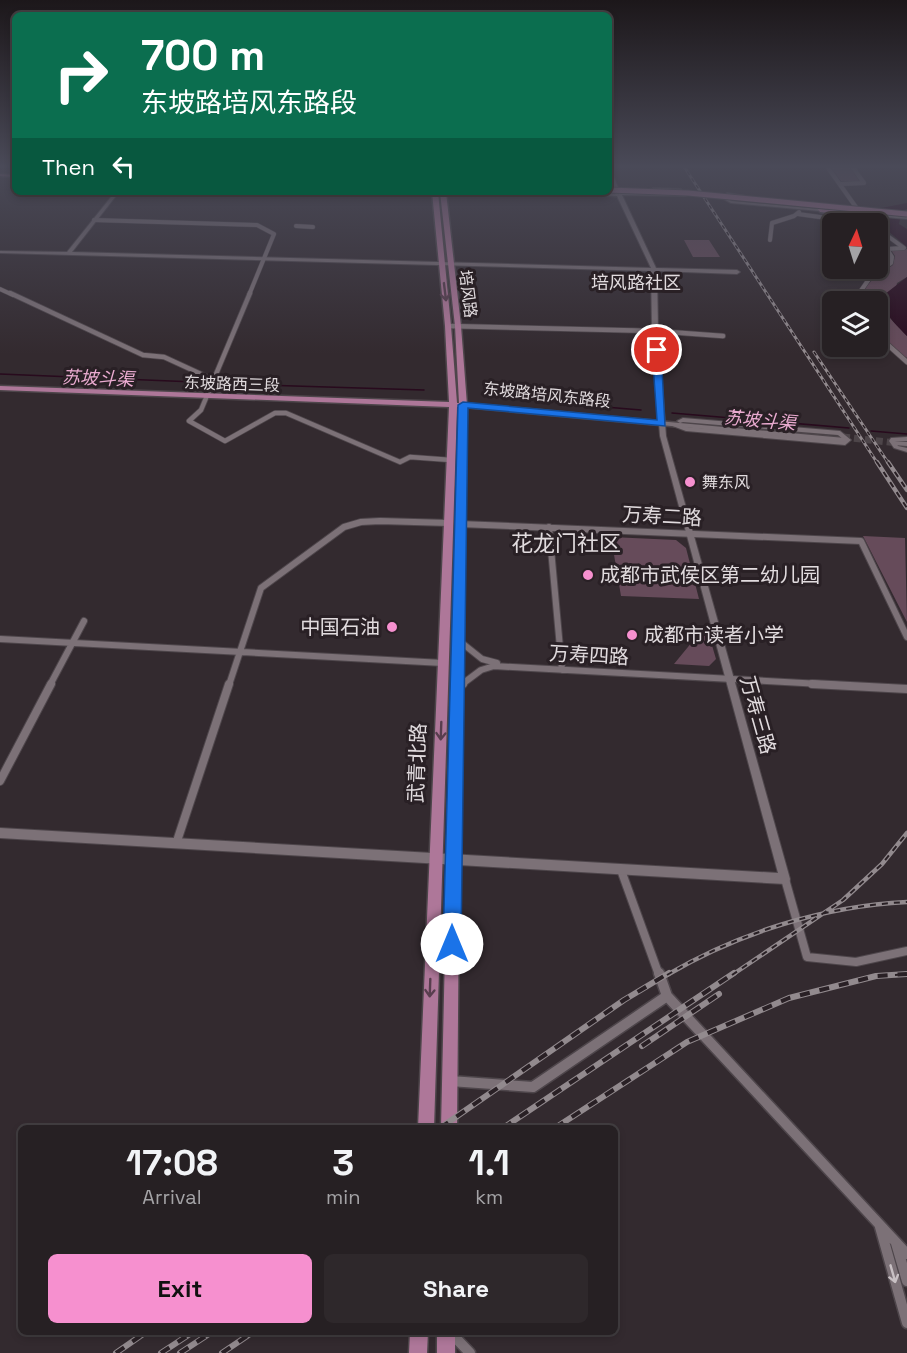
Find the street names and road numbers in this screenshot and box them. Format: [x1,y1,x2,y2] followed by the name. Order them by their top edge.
[455,269,481,319] street label: 培风路
[184,372,280,396] street label: 东坡路西三段
[482,378,612,412] street label: 东坡路培风东路段
[621,501,703,531] street label: 万寿二路
[548,640,630,670] street label: 万寿四路
[734,673,782,757] street label: 万寿三路
[403,723,431,803] street label: 武青北路

